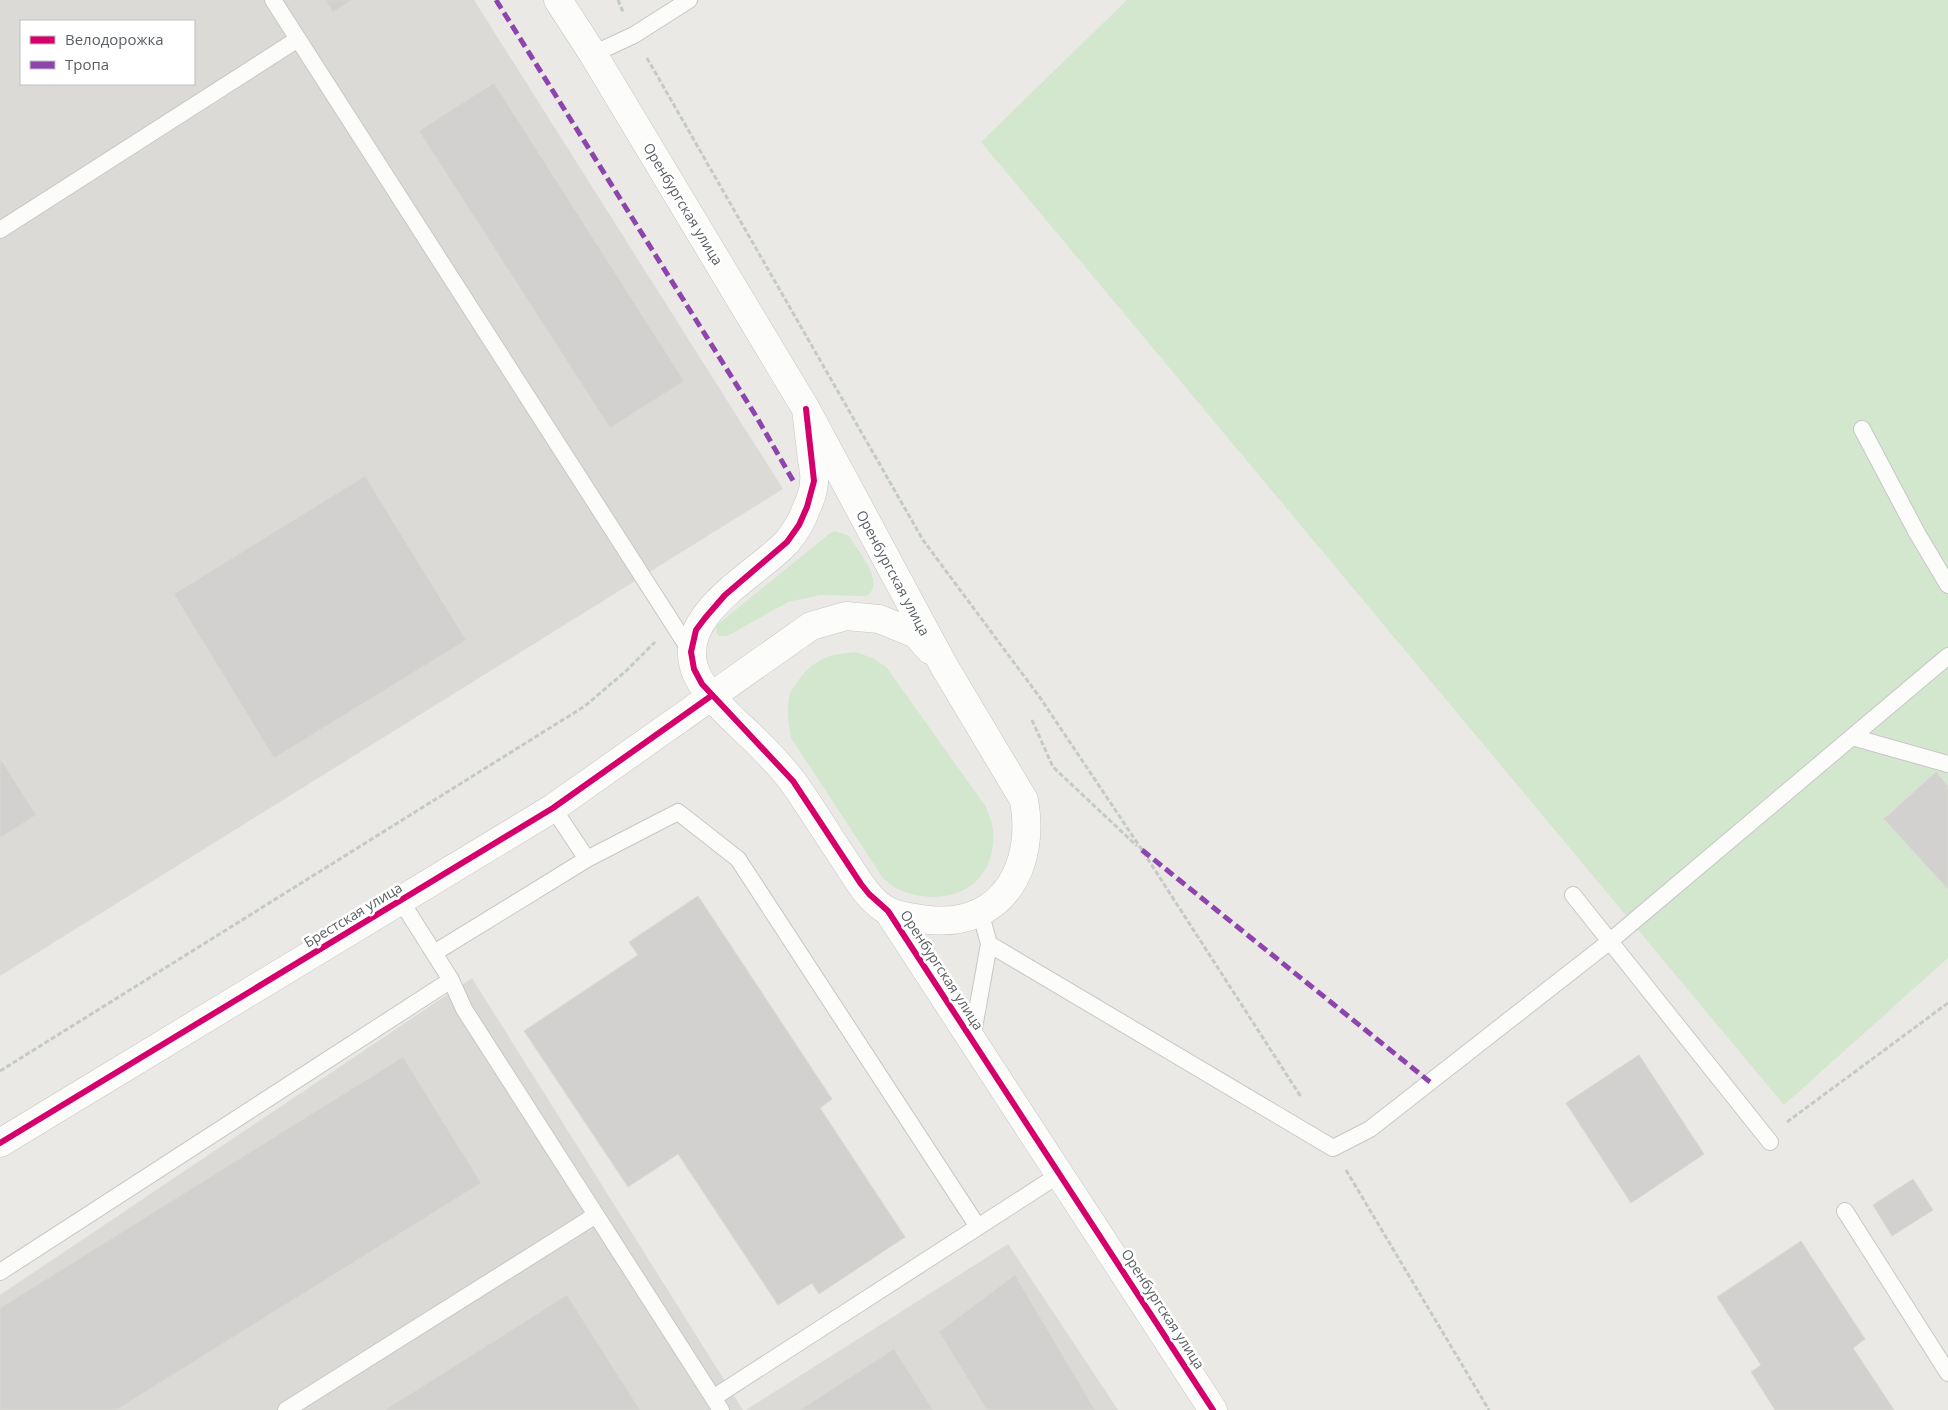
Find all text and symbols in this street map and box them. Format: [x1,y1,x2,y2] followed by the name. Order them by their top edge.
[20,20,195,85] legend
[65,29,164,49] text: Велодорожка
[65,54,109,74] text: Тропа
[639,139,728,269] street label: Оренбургская улица
[852,507,935,639] street label: Оренбургская улица
[300,878,406,952] street label: Брестская улица
[896,906,988,1033] street label: Оренбургская улица
[1117,1245,1209,1372] street label: Оренбургская улица

